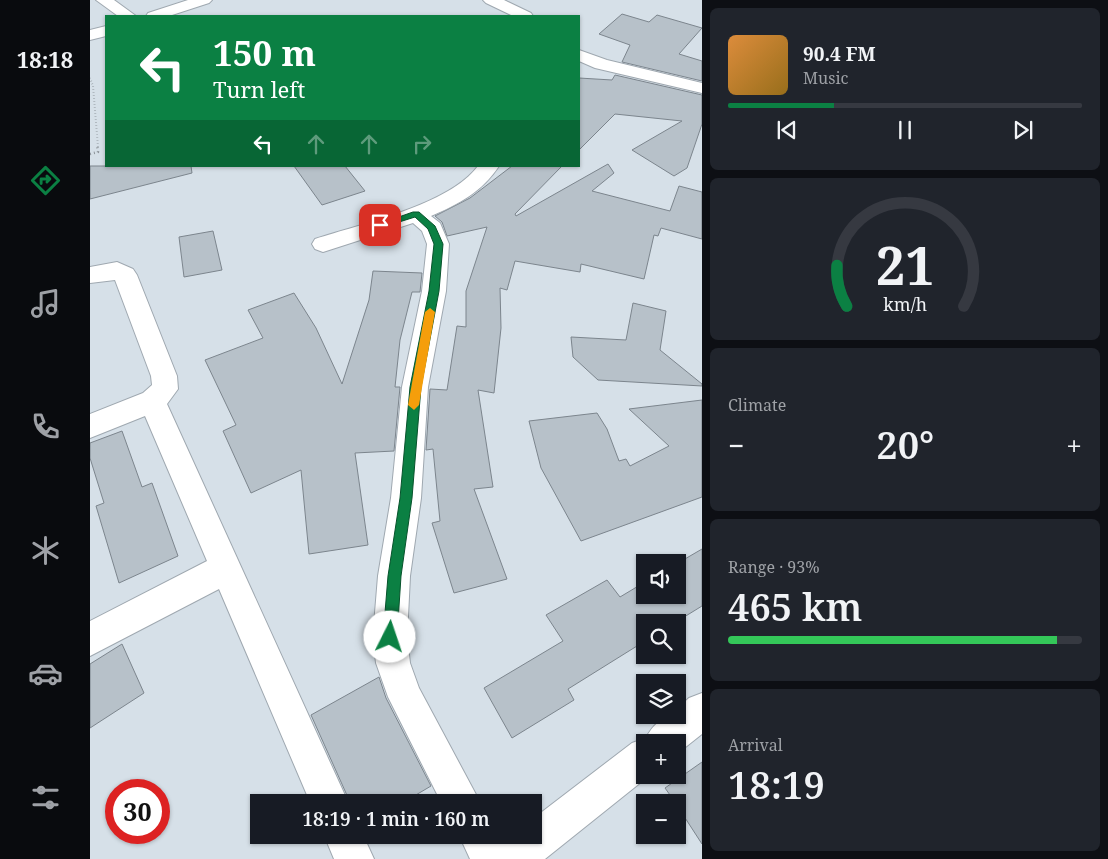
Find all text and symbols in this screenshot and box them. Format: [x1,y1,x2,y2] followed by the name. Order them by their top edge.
[213,29,316,76] text: 150 m
[130,35,195,100] icon: left
[803,41,876,67] text: 90.4 FM
[17,44,73,74] text: 18:18
[803,67,848,89] text: Music
[213,74,305,104] text: Turn left
[773,116,801,144] icon: previous
[891,116,919,144] icon: pause
[1009,116,1037,144] icon: next
[249,130,277,158] icon: left
[302,130,330,158] icon: ahead
[355,130,383,158] icon: ahead
[408,130,436,158] icon: right
[28,163,63,198] icon: directions
[359,204,401,246] pin
[366,211,394,239] icon: arrive
[876,229,934,300] text: 21
[28,286,63,321] icon: music
[883,292,927,316] text: km/h
[728,394,786,416] text: Climate
[28,409,63,444] icon: phone
[876,418,934,470] text: 20°
[728,426,744,464] text: −
[1066,426,1082,464] text: +
[28,533,63,568] icon: climate
[636,554,686,844] map controls
[636,554,686,604] button: sound
[728,556,820,578] text: Range · 93%
[728,580,862,632] text: 465 km
[363,610,415,662] position arrow
[636,614,686,664] button: search
[28,656,63,691] icon: car
[636,674,686,724] button: layers
[636,734,686,784] button: +
[728,734,783,756] text: Arrival
[728,758,825,810] text: 18:19
[105,779,170,844] speed limit sign: 30
[28,780,63,815] icon: filters
[636,794,686,844] button: −
[302,806,490,832] text: 18:19 · 1 min · 160 m

